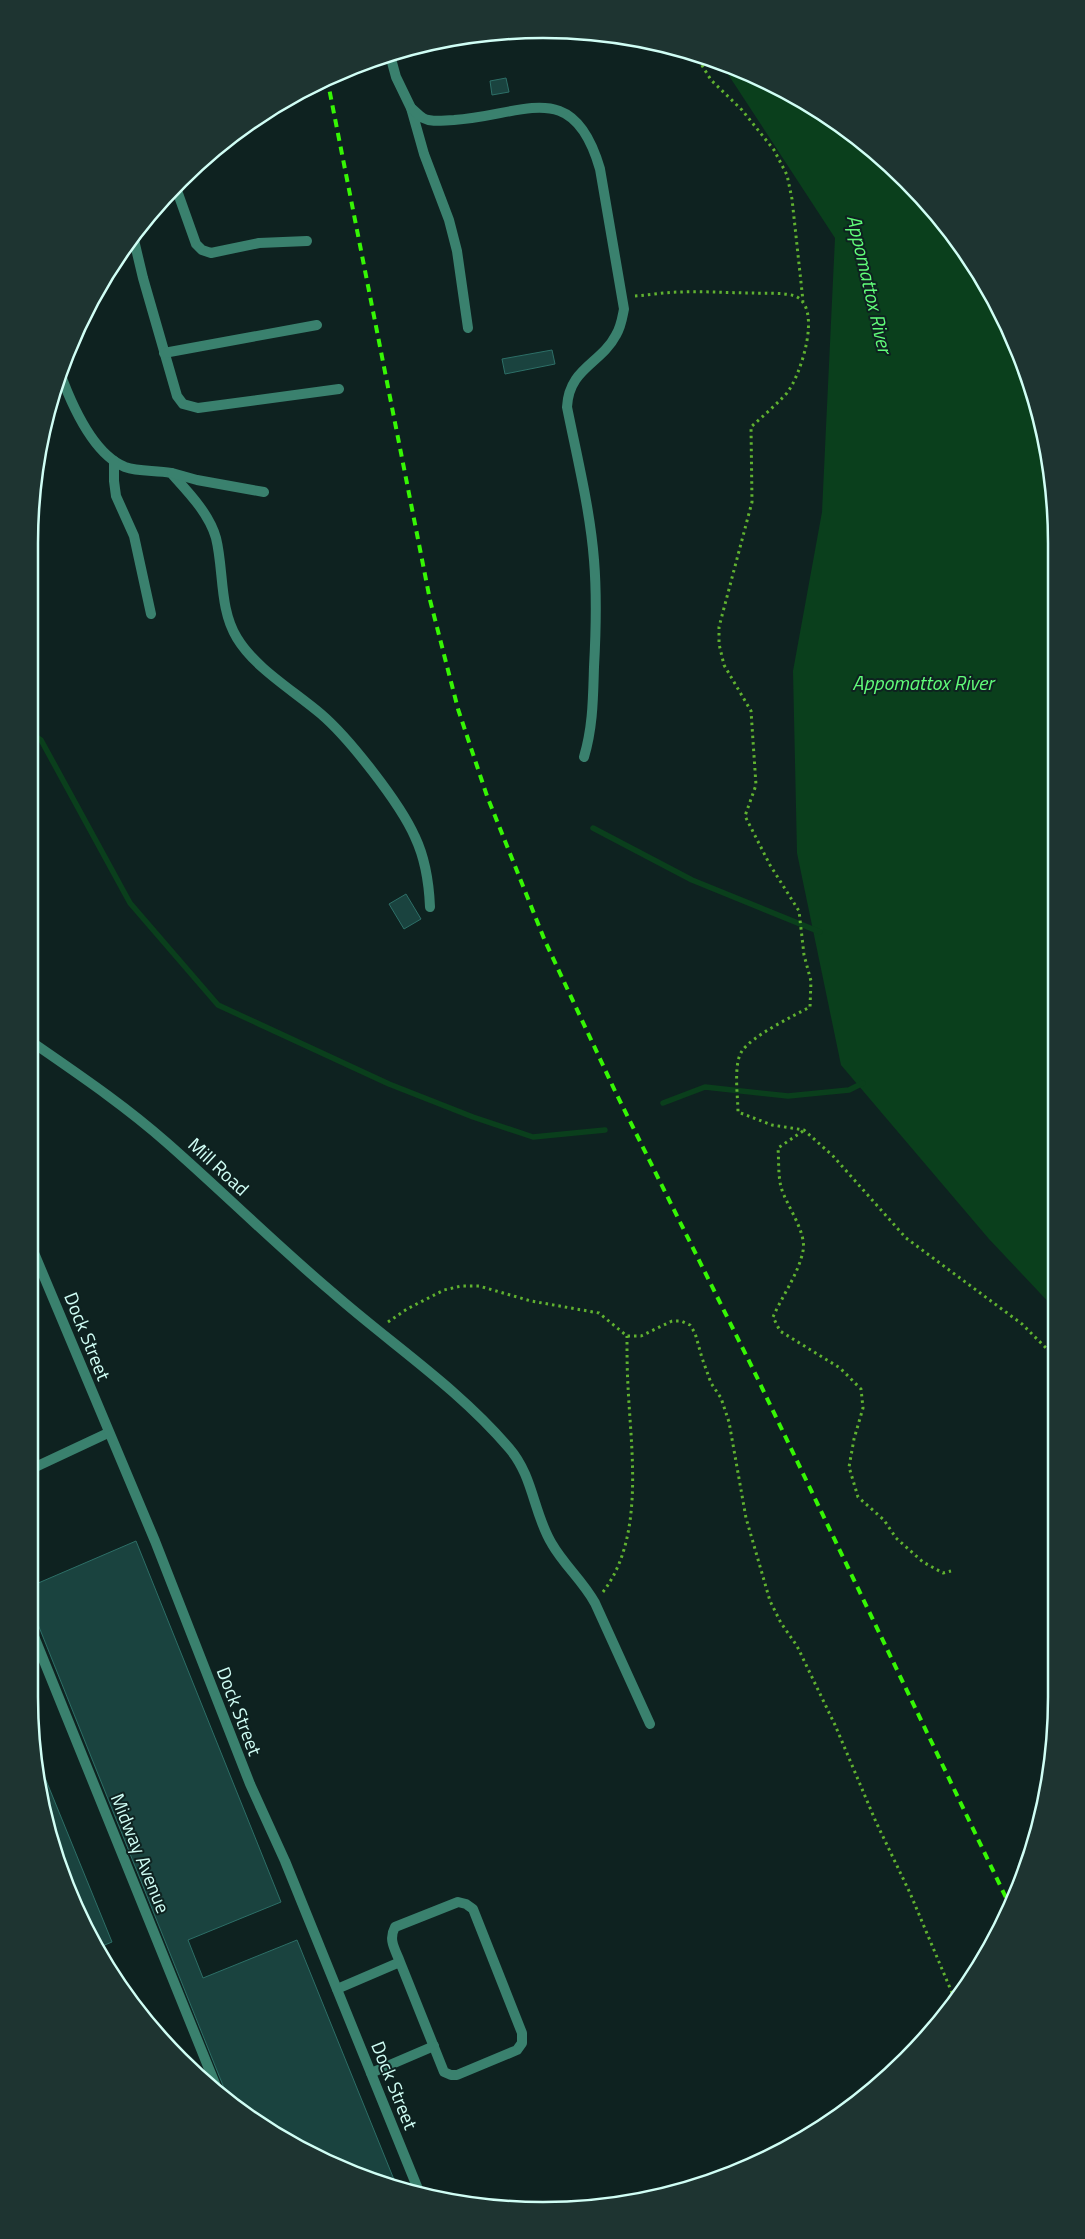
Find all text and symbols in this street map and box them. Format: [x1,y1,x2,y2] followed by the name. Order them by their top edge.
[839,212,902,359] water label: Appomattox River
[852,667,996,698] water label: Appomattox River
[182,1130,256,1202] street label: Mill Road
[57,1288,119,1385] street label: Dock Street
[210,1662,270,1760] street label: Dock Street
[104,1789,178,1917] street label: Midway Avenue
[364,2037,426,2134] street label: Dock Street

